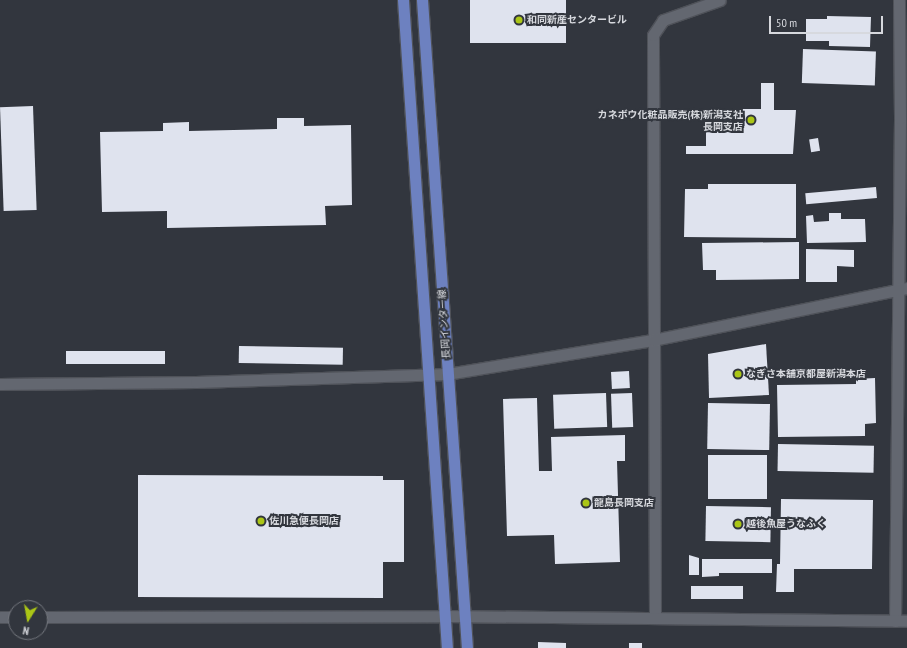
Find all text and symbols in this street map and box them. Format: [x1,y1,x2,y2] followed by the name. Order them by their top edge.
[771,8,885,34] scale bar
[527,14,627,26] place label: 和同新産センタービル
[514,15,524,25] marker: 和同新産センタービル
[776,15,797,30] text: 50 m
[597,108,743,132] place label: カネボウ化粧品販売(株)新潟支社 長岡支店
[746,115,756,125] marker: カネボウ化粧品販売(株)新潟支社 長岡支店
[436,289,452,359] street label: 長岡インター線
[746,368,866,380] place label: なぎさ本舗京都屋新潟本店
[733,369,743,379] marker: なぎさ本舗京都屋新潟本店
[594,497,654,509] place label: 龍島長岡支店
[581,498,591,508] marker: 龍島長岡支店
[269,515,339,527] place label: 佐川急便長岡店
[256,516,266,526] marker: 佐川急便長岡店
[746,518,826,530] place label: 越後魚屋うなふく
[733,519,743,529] marker: 越後魚屋うなふく
[8,600,48,640] north arrow
[22,623,30,638] text: N

